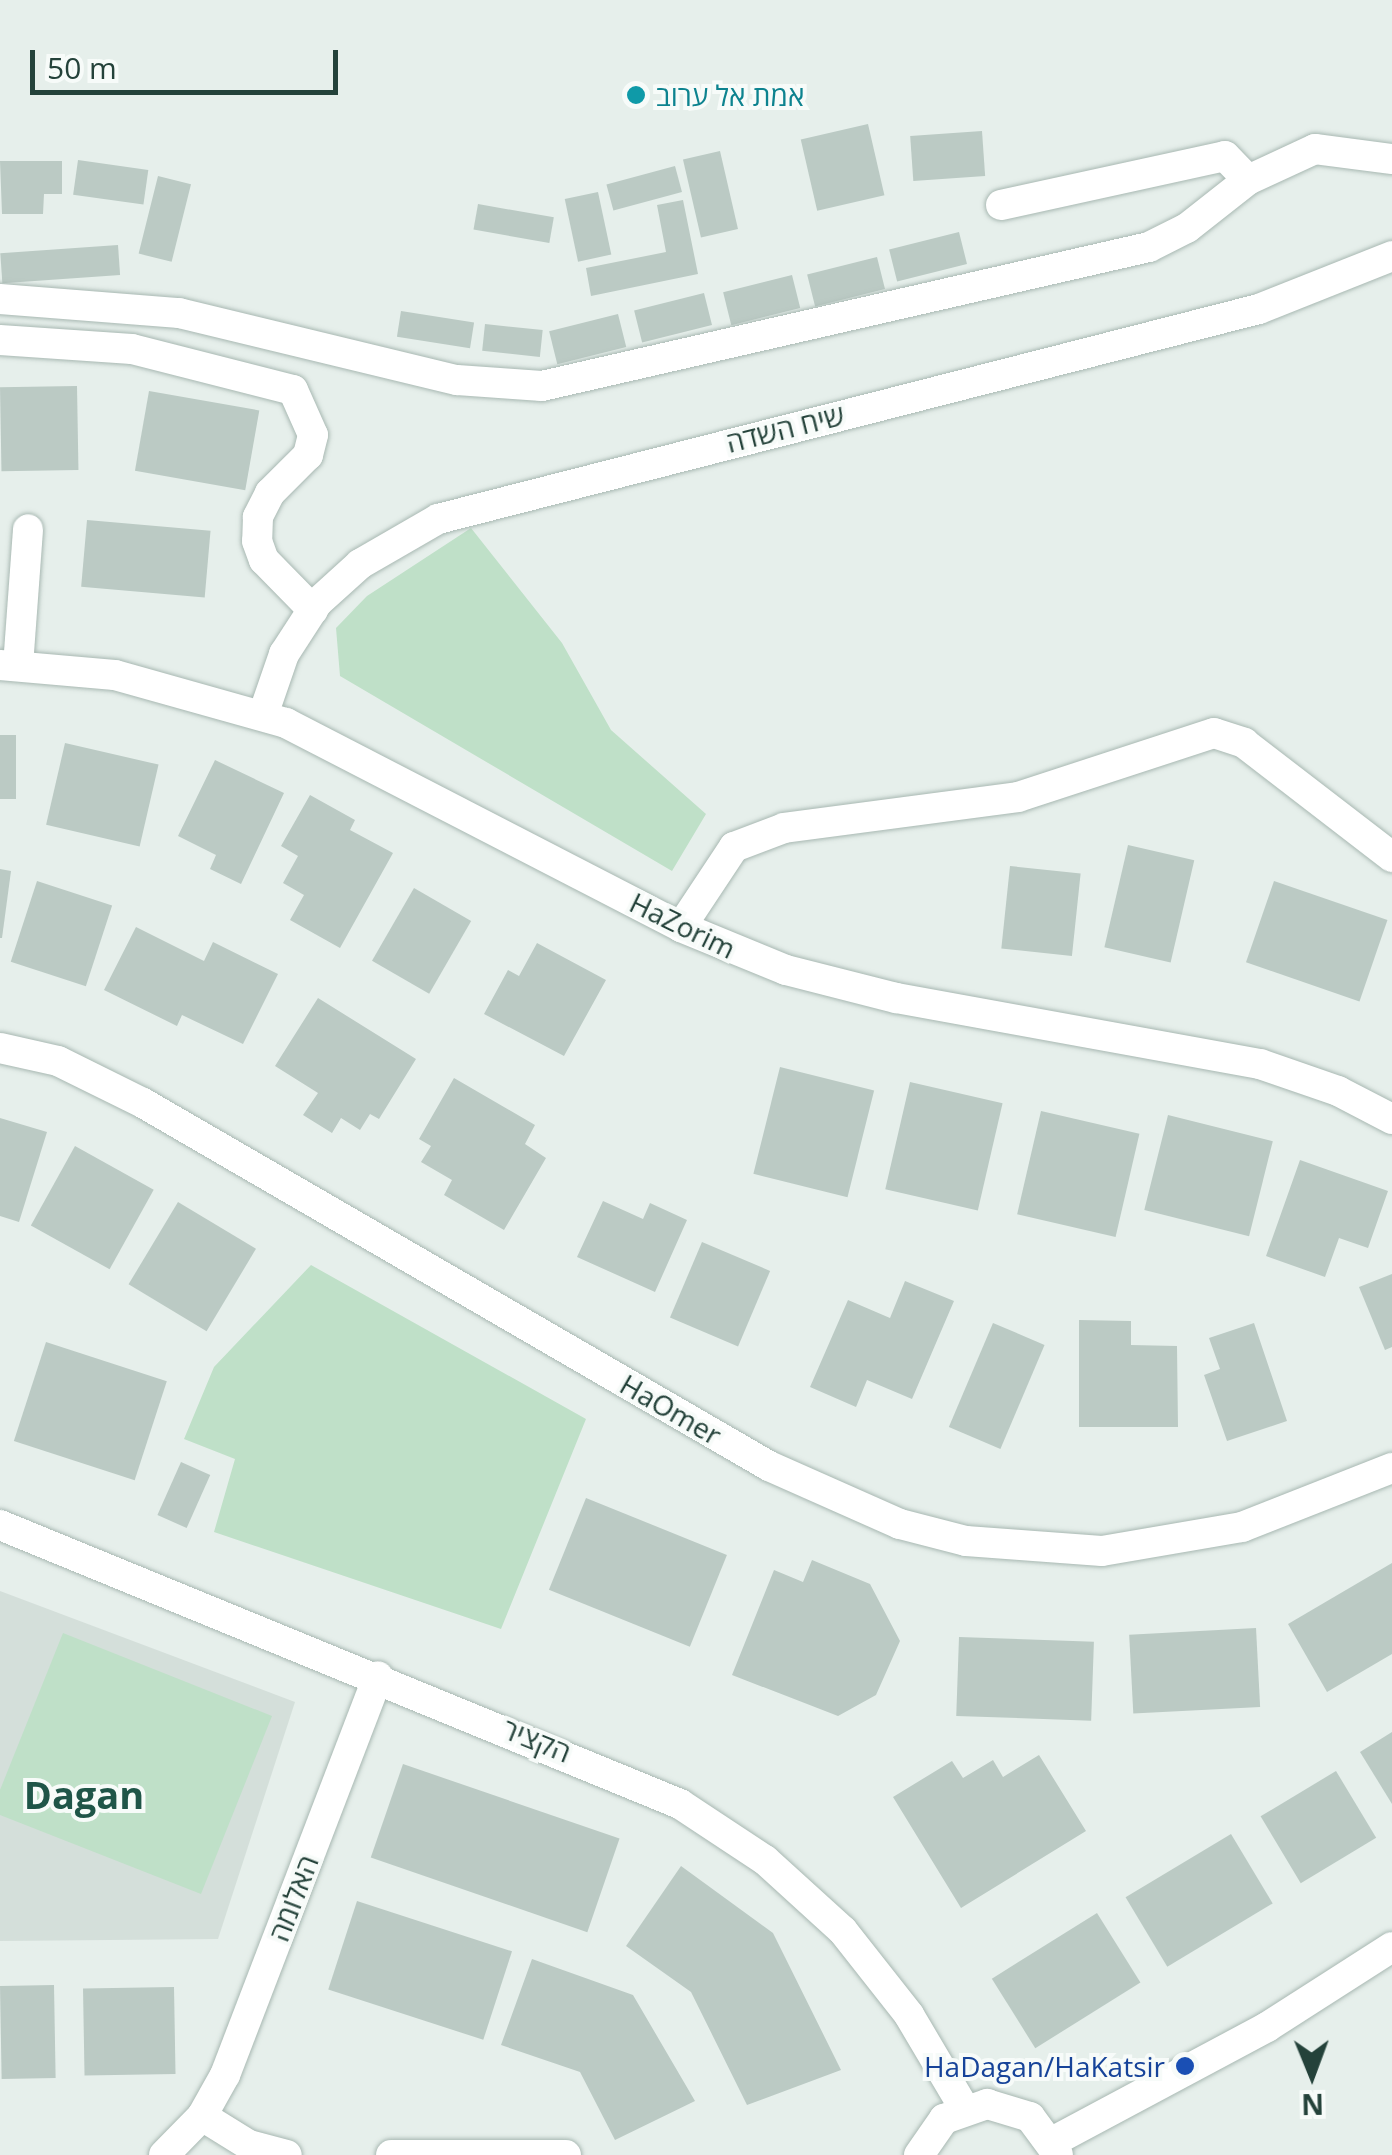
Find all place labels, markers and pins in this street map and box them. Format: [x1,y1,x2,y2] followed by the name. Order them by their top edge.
[656,78,804,112] place label: אמת אל ערוב
[625,84,647,106] marker: אמת אל ערוב
[924,2049,1165,2083] place label: HaDagan/HaKatsir
[1174,2055,1196,2077] marker: HaDagan/HaKatsir

